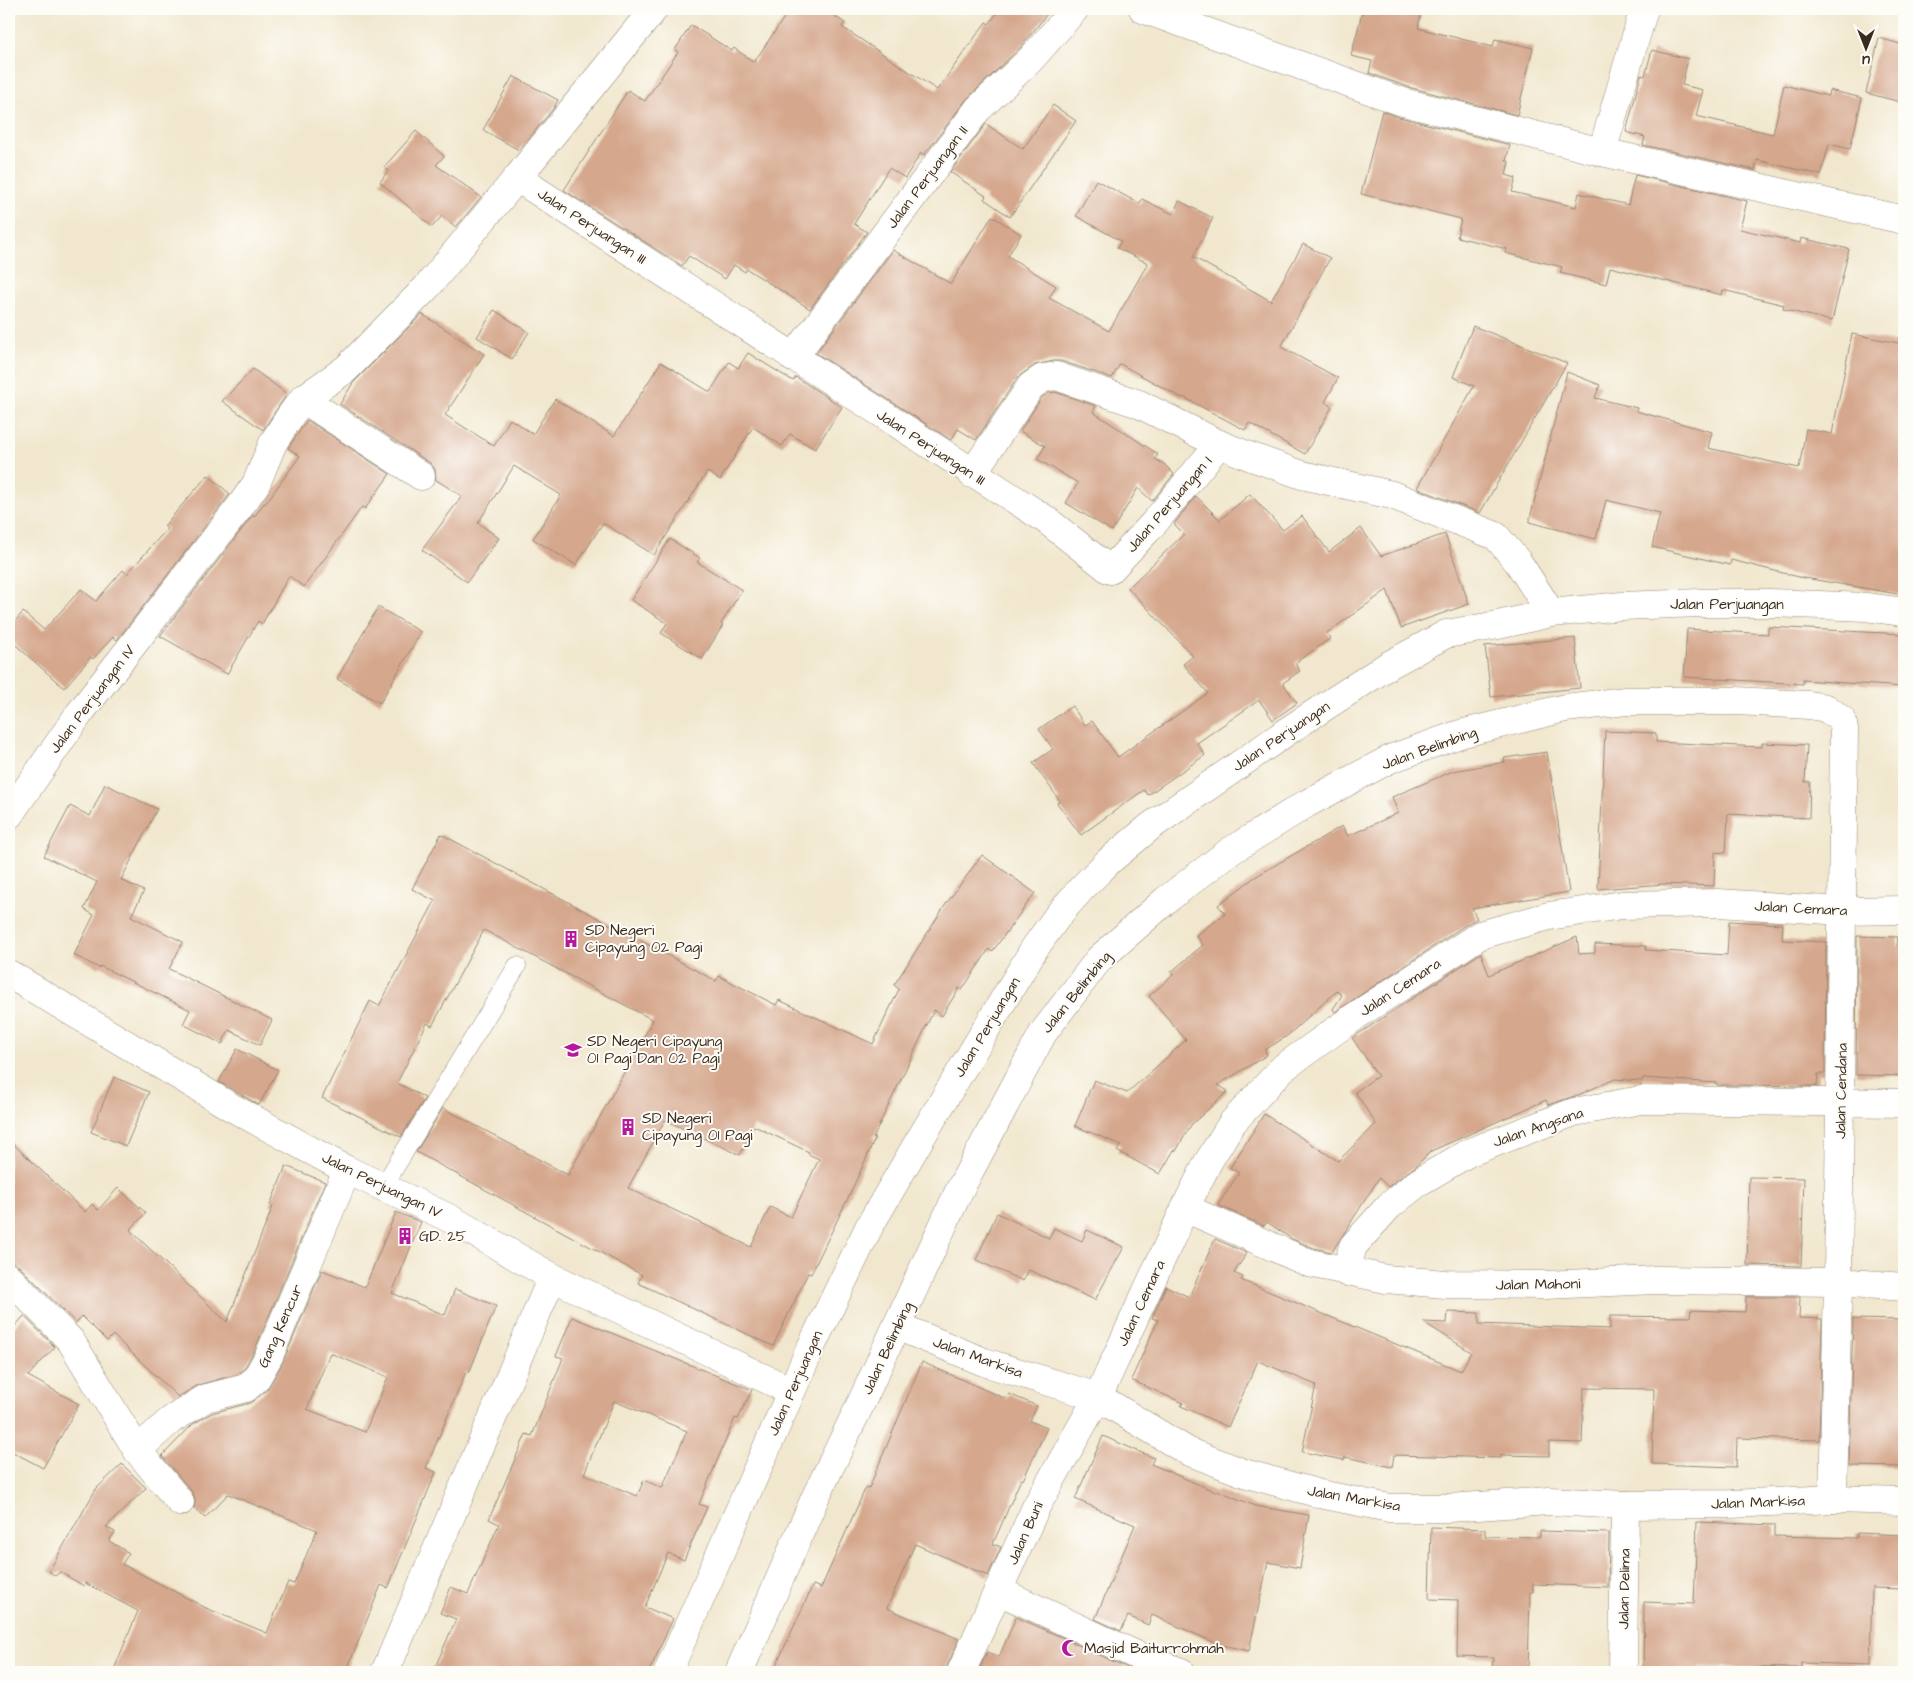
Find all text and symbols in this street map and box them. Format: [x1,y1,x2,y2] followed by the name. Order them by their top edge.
[1840,22,1890,72] north arrow
[1862,50,1870,70] text: U
[882,122,974,234] street label: Jalan Perjuangan II
[533,183,650,270] street label: Jalan Perjuangan III
[872,404,989,491] street label: Jalan Perjuangan III
[1122,452,1218,558] street label: Jalan Perjuangan I
[1670,594,1784,616] street label: Jalan Perjuangan
[45,640,141,759] street label: Jalan Perjuangan IV
[1228,696,1335,778] street label: Jalan Perjuangan
[1379,721,1480,776] street label: Jalan Belimbing
[1754,896,1848,921] street label: Jalan Cemara
[585,920,703,959] place label: SD Negeri Cipayung 02 Pagi
[561,929,581,949] building icon: SD Negeri Cipayung 02 Pagi
[1037,947,1117,1038] street label: Jalan Belimbing
[1356,953,1445,1022] street label: Jalan Cemara
[949,973,1027,1082] street label: Jalan Perjuangan
[587,1031,723,1070] place label: SD Negeri Cipayung 01 Pagi Dan 02 Pagi
[563,1040,583,1060] school or university icon: SD Negeri Cipayung 01 Pagi Dan 02 Pagi
[1830,1043,1853,1139] street label: Jalan Cendana
[1490,1102,1587,1154] street label: Jalan Angsana
[642,1108,753,1147] place label: SD Negeri Cipayung 01 Pagi
[618,1117,638,1137] building icon: SD Negeri Cipayung 01 Pagi
[318,1147,446,1225] street label: Jalan Perjuangan IV
[395,1226,415,1246] building icon: GD. 25
[419,1226,467,1247] place label: GD. 25
[1112,1256,1171,1350] street label: Jalan Cemara
[1495,1273,1581,1296] street label: Jalan Mahoni
[253,1281,309,1372] street label: Gang Kencur
[857,1298,919,1398] street label: Jalan Belimbing
[763,1327,829,1440] street label: Jalan Perjuangan
[930,1332,1026,1384] street label: Jalan Markisa
[1306,1480,1402,1517] street label: Jalan Markisa
[1711,1490,1806,1515] street label: Jalan Markisa
[1002,1498,1049,1568] street label: Jalan Buni
[1613,1548,1636,1630] street label: Jalan Delima
[1060,1638,1080,1658] mosque icon: Masjid Baiturrohmah
[1084,1638,1224,1659] place label: Masjid Baiturrohmah

